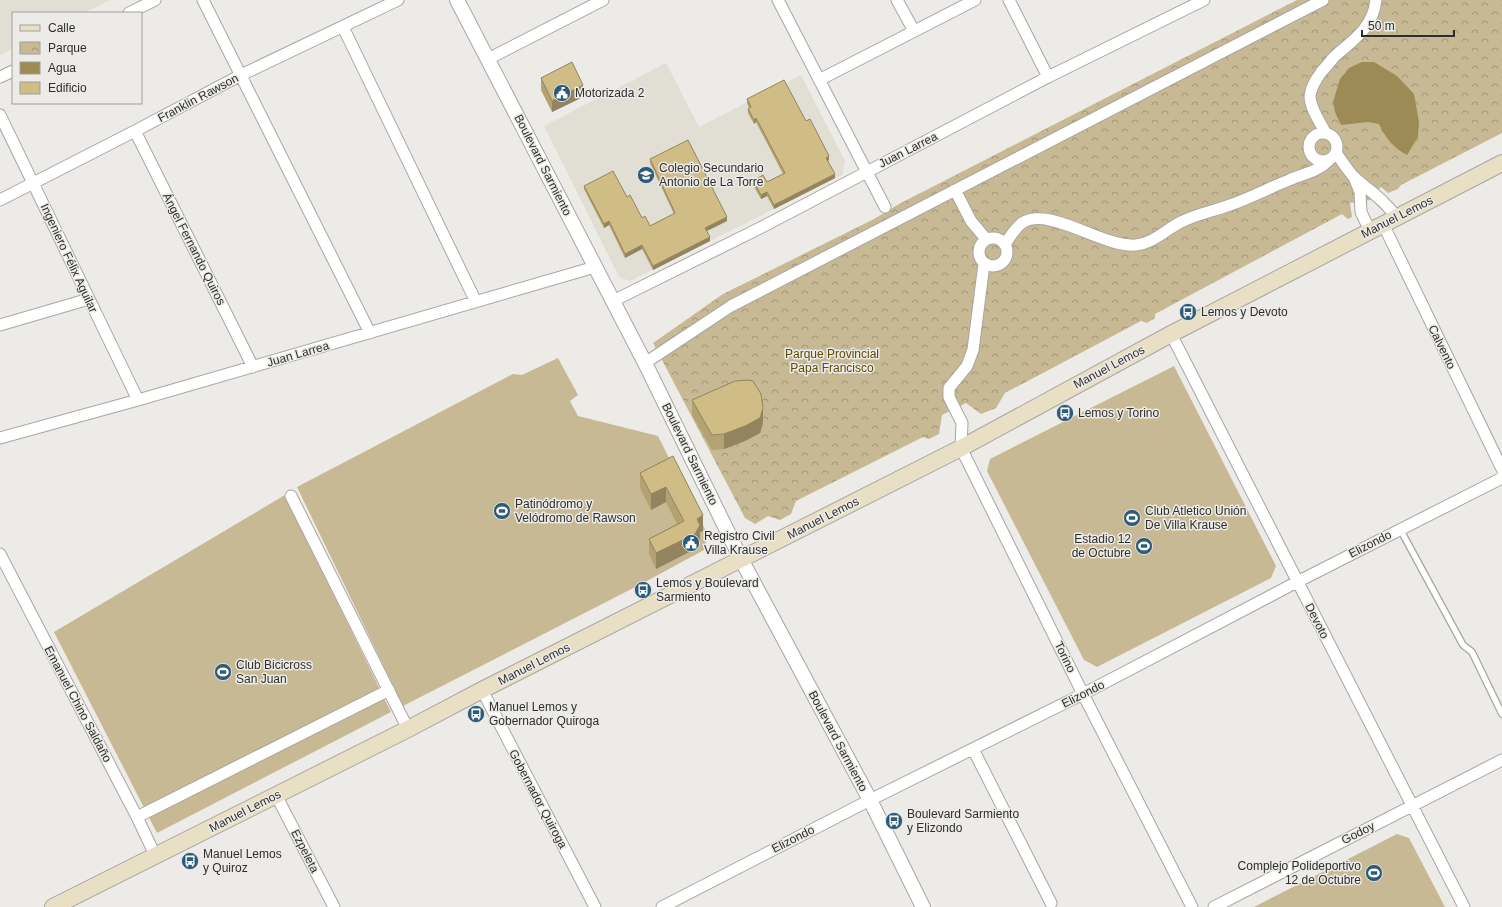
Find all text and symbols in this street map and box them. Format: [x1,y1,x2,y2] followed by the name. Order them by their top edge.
[12,12,142,104] legend
[1362,12,1454,38] scale bar
[1368,19,1395,33] text: 50 m
[48,21,76,35] text: Calle
[48,41,87,55] text: Parque
[48,61,76,75] text: Agua
[155,71,241,125] street label: Franklin Rawson
[48,81,87,95] text: Edificio
[552,83,572,103] public building icon: Motorizada 2
[575,86,645,100] place label: Motorizada 2
[511,112,575,218] street label: Boulevard Sarmiento
[876,129,940,171] street label: Juan Larrea
[659,161,764,189] place label: Colegio Secundario Antonio de La Torre
[636,165,656,185] school or university icon: Colegio Secundario Antonio de La Torre
[160,190,229,307] street label: Ángel Fernando Quiros
[1359,193,1435,241] street label: Manuel Lemos
[38,201,100,315] street label: Ingeniero Félix Aguilar
[1178,302,1198,322] bus stop icon: Lemos y Devoto
[1201,305,1288,319] place label: Lemos y Devoto
[1425,323,1459,372] street label: Calvento
[265,338,331,370] street label: Juan Larrea
[1071,342,1147,392] street label: Manuel Lemos
[785,347,879,375] park label: Parque Provincial Papa Francisco
[659,401,721,508] street label: Boulevard Sarmiento
[1055,403,1075,423] bus stop icon: Lemos y Torino
[1078,406,1159,420] place label: Lemos y Torino
[785,494,861,542] street label: Manuel Lemos
[515,497,636,525] place label: Patinódromo y Velódromo de Rawson
[492,501,512,521] sports icon: Patinódromo y Velódromo de Rawson
[1145,504,1246,532] place label: Club Atletico Unión De Villa Krause
[1122,508,1142,528] sports icon: Club Atletico Unión De Villa Krause
[1346,527,1394,561] street label: Elizondo
[704,529,775,557] place label: Registro Civil Villa Krause
[1072,532,1131,560] place label: Estadio 12 de Octubre
[681,533,701,553] public building icon: Registro Civil Villa Krause
[1134,536,1154,556] sports icon: Estadio 12 de Octubre
[656,576,759,604] place label: Lemos y Boulevard Sarmiento
[633,580,653,600] bus stop icon: Lemos y Boulevard Sarmiento
[1302,601,1332,641] street label: Devoto
[1052,639,1079,675] street label: Torino
[496,640,572,688] street label: Manuel Lemos
[41,644,115,765] street label: Emanuel Chino Saldaño
[236,658,312,686] place label: Club Bicicross San Juan
[213,662,233,682] sports icon: Club Bicicross San Juan
[1059,677,1107,711] street label: Elizondo
[806,688,871,794] street label: Boulevard Sarmiento
[489,700,599,728] place label: Manuel Lemos y Gobernador Quiroga
[466,704,486,724] bus stop icon: Manuel Lemos y Gobernador Quiroga
[506,747,570,851] street label: Gobernador Quiroga
[207,787,283,835] street label: Manuel Lemos
[907,807,1019,835] place label: Boulevard Sarmiento y Elizondo
[884,811,904,831] bus stop icon: Boulevard Sarmiento y Elizondo
[1339,819,1377,847] street label: Godoy
[769,822,817,856] street label: Elizondo
[288,827,322,875] street label: Ezpeleta
[203,847,282,875] place label: Manuel Lemos y Quiroz
[180,851,200,871] bus stop icon: Manuel Lemos y Quiroz
[1238,859,1361,887] place label: Complejo Polideportivo 12 de Octubre
[1364,863,1384,883] sports icon: Complejo Polideportivo 12 de Octubre

